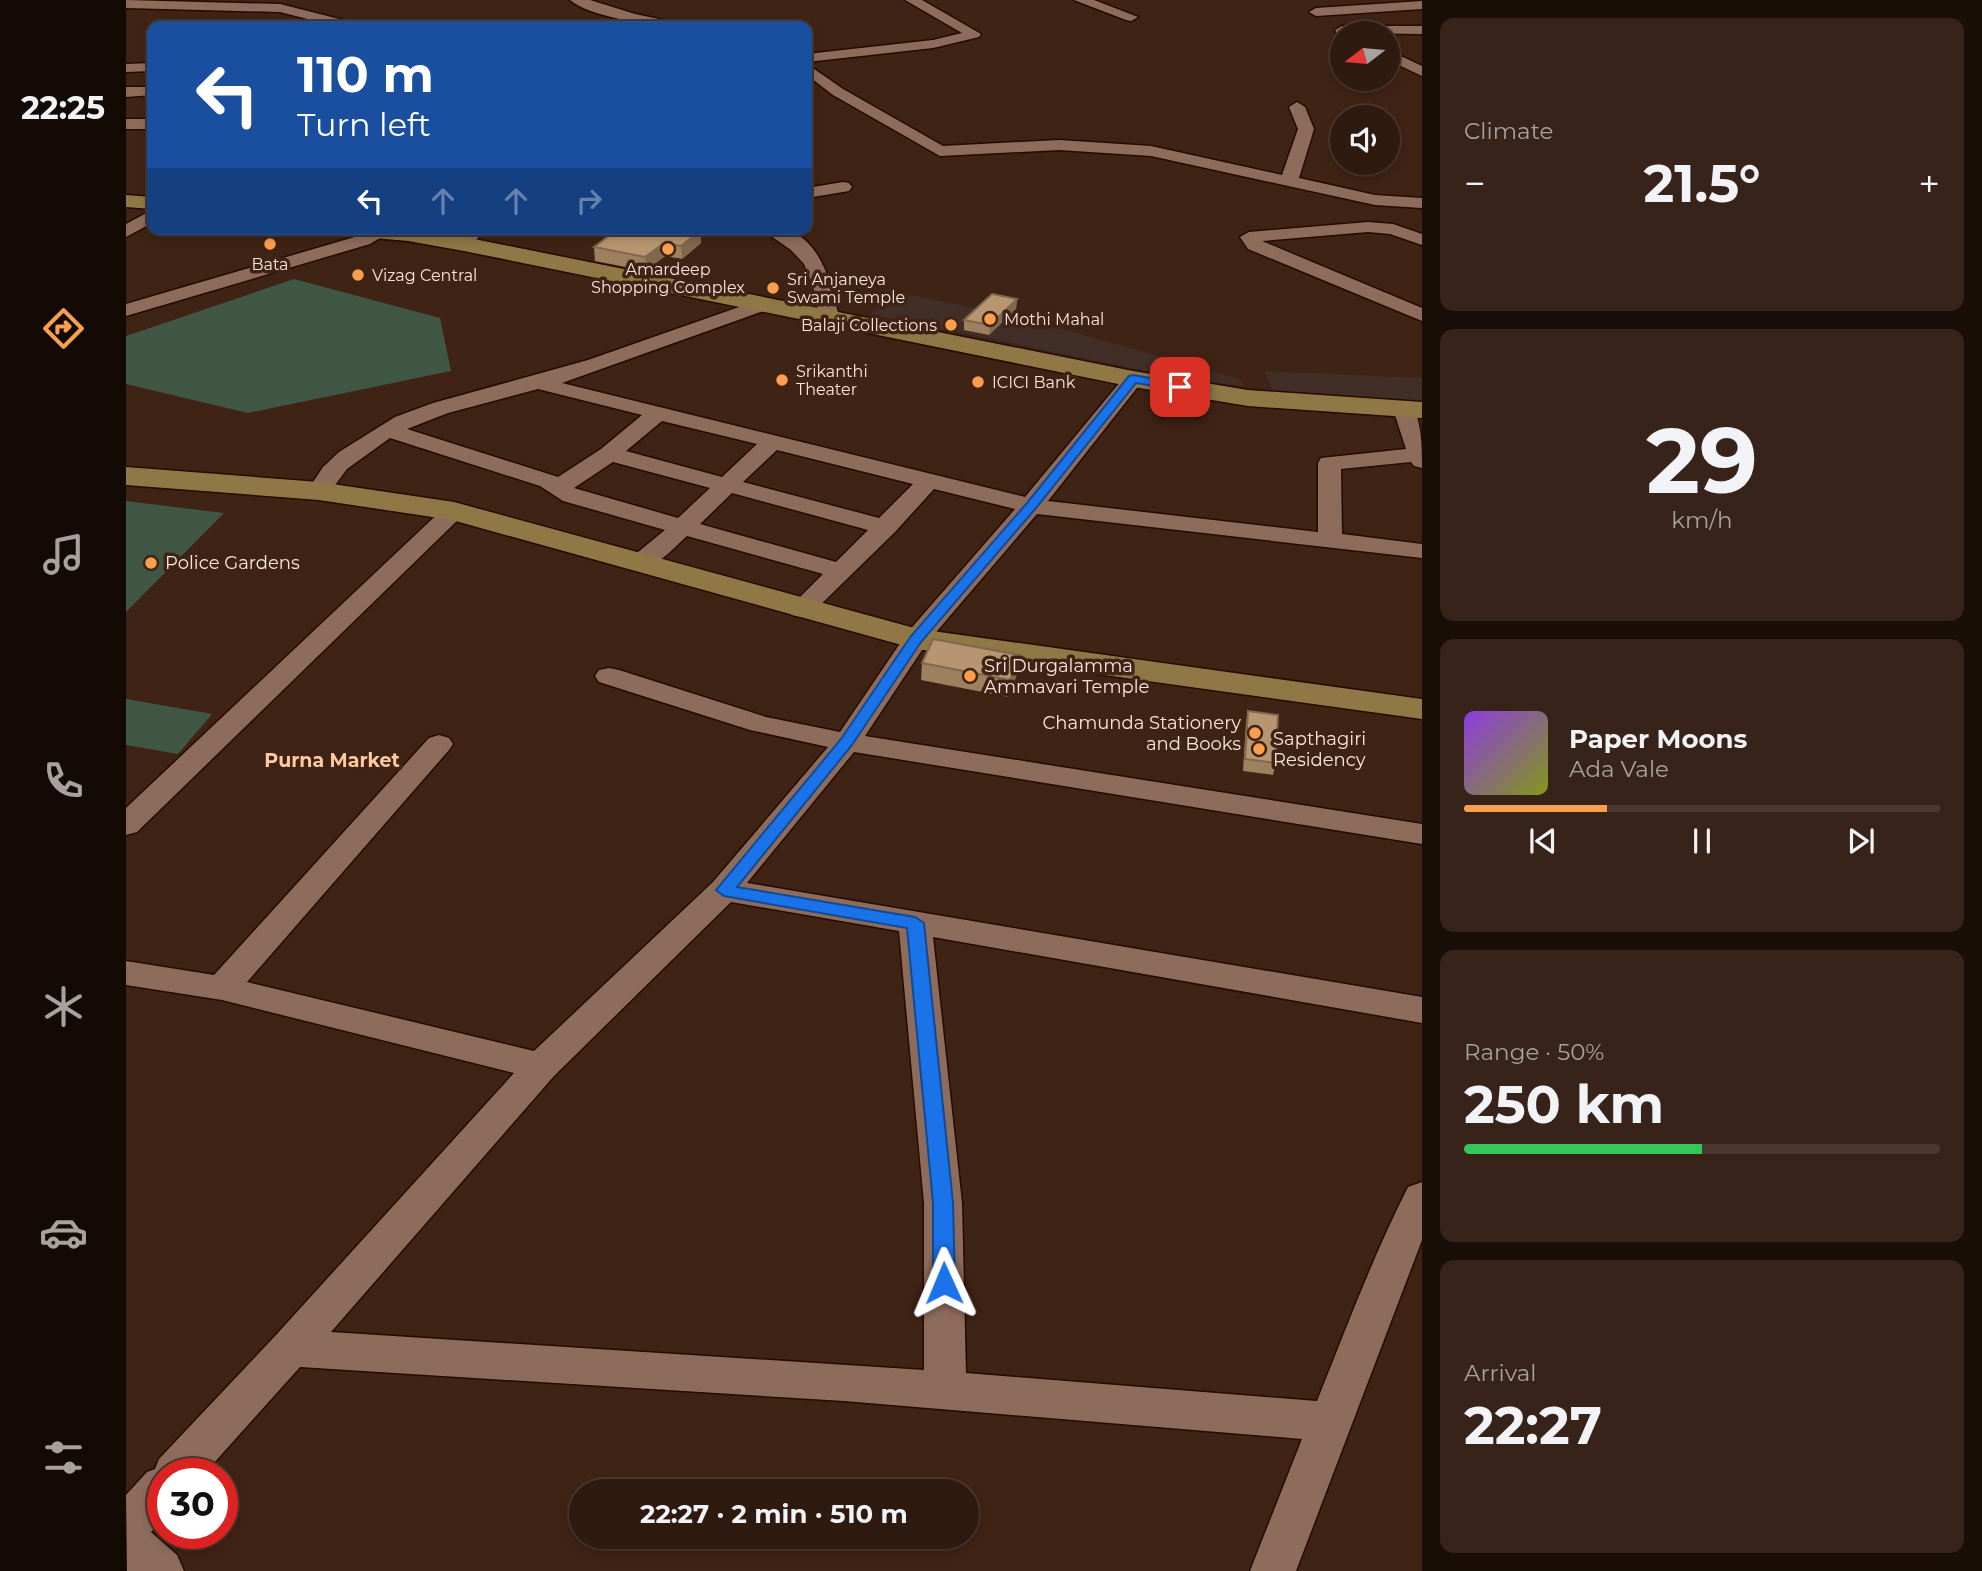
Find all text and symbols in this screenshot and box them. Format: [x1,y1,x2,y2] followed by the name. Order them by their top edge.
[1330,21,1400,91] north arrow
[1330,21,1400,175] map controls
[297,45,434,104] text: 110 m
[182,49,273,140] icon: left
[21,88,105,127] text: 22:25
[297,105,431,144] text: Turn left
[1330,105,1400,175] button: sound
[1464,117,1553,145] text: Climate
[1643,152,1761,215] text: 21.5°
[1464,160,1486,207] text: −
[1918,160,1940,207] text: +
[351,182,389,220] icon: left
[424,182,462,220] icon: ahead
[497,182,535,220] icon: ahead
[570,182,608,220] icon: right
[262,236,278,252] marker: Bata
[660,241,676,257] marker: Amardeep Shopping Complex
[251,255,289,274] place label: Bata
[591,260,745,297] place label: Amardeep Shopping Complex
[372,266,477,285] place label: Vizag Central
[350,267,366,283] marker: Vizag Central
[787,270,905,307] place label: Sri Anjaneya Swami Temple
[765,280,781,296] marker: Sri Anjaneya Swami Temple
[39,304,88,353] icon: directions
[1004,310,1104,329] place label: Mothi Mahal
[982,311,998,327] marker: Mothi Mahal
[801,316,937,335] place label: Balaji Collections
[943,317,959,333] marker: Balaji Collections
[1150,357,1210,417] pin
[796,362,868,399] place label: Srikanthi Theater
[1161,368,1199,406] icon: arrive
[774,372,790,388] marker: Srikanthi Theater
[992,373,1076,392] place label: ICICI Bank
[970,374,986,390] marker: ICICI Bank
[1646,405,1758,516] text: 29
[1671,506,1733,534] text: km/h
[39,530,88,579] icon: music
[165,552,300,574] place label: Police Gardens
[143,555,159,571] marker: Police Gardens
[984,655,1150,698] place label: Sri Durgalamma Ammavari Temple
[962,668,978,684] marker: Sri Durgalamma Ammavari Temple
[1043,712,1241,755] place label: Chamunda Stationery and Books
[1569,723,1747,755] text: Paper Moons
[1247,725,1263,741] marker: Chamunda Stationery and Books
[1273,728,1366,771] place label: Sapthagiri Residency
[1251,741,1267,757] marker: Sapthagiri Residency
[264,749,400,772] district label: Purna Market
[1569,755,1669,783] text: Ada Vale
[39,756,88,805] icon: phone
[1524,822,1562,860] icon: previous
[1683,822,1721,860] icon: pause
[1842,822,1880,860] icon: next
[39,982,88,1031] icon: climate
[1464,1038,1604,1066] text: Range · 50%
[1464,1073,1664,1136] text: 250 km
[39,1208,88,1257] icon: car
[907,1246,981,1320] position arrow
[1464,1359,1537,1387] text: Arrival
[1464,1394,1602,1457] text: 22:27
[39,1433,88,1482] icon: filters
[147,1458,238,1549] speed limit sign: 30
[640,1498,908,1530] text: 22:27 · 2 min · 510 m

